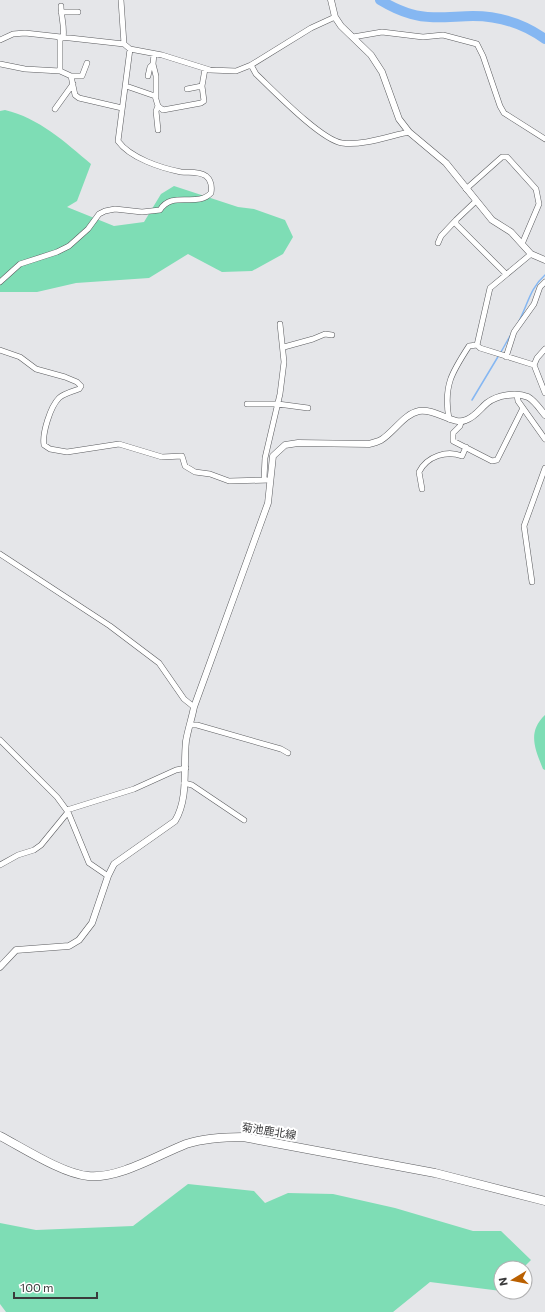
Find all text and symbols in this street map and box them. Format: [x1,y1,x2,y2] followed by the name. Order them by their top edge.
[241,1120,297,1141] street label: 菊池鹿北線
[493,1260,533,1300] north arrow
[14,1274,97,1300] scale bar
[496,1277,510,1287] text: N
[20,1280,54,1294] text: 100 m

